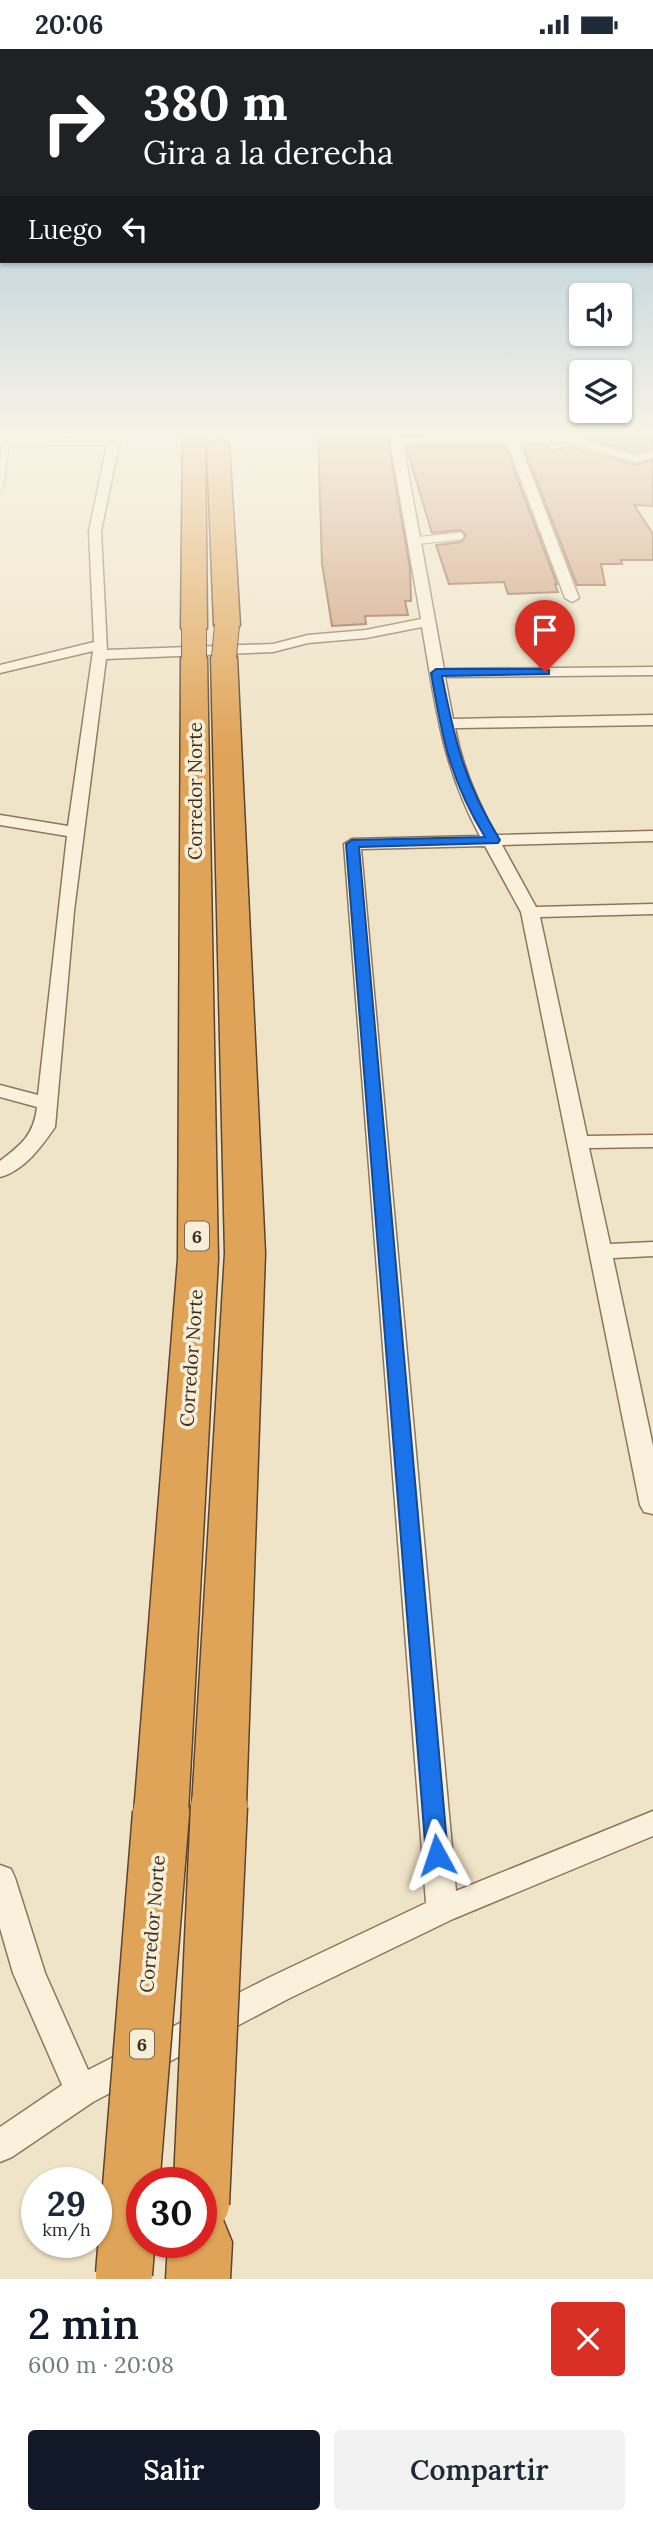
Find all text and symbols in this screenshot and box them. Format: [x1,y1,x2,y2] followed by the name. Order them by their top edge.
[35,8,103,41] text: 20:06
[143,71,288,133] text: 380 m
[28,77,119,168] icon: right
[143,132,393,173] text: Gira a la derecha
[116,210,154,248] icon: left
[28,213,102,246] text: Luego
[569,283,632,423] map controls
[569,283,632,346] button: sound
[569,360,632,423] button: layers
[515,600,575,672] pin
[526,611,564,649] icon: arrive
[183,722,207,860] street label: Corredor Norte
[185,1221,209,1251] road number: 6
[174,1288,208,1428] street label: Corredor Norte
[400,1818,474,1892] position arrow
[134,1854,170,1994] street label: Corredor Norte
[130,2029,154,2059] road number: 6
[126,2167,217,2258] speed limit sign: 30
[47,2181,86,2226] text: 29
[42,2218,91,2241] text: km/h
[28,2297,139,2351] text: 2 min
[551,2302,625,2376] button: close
[28,2350,174,2379] text: 600 m · 20:08
[28,2430,320,2510] button: Salir
[334,2430,625,2510] button: Compartir

